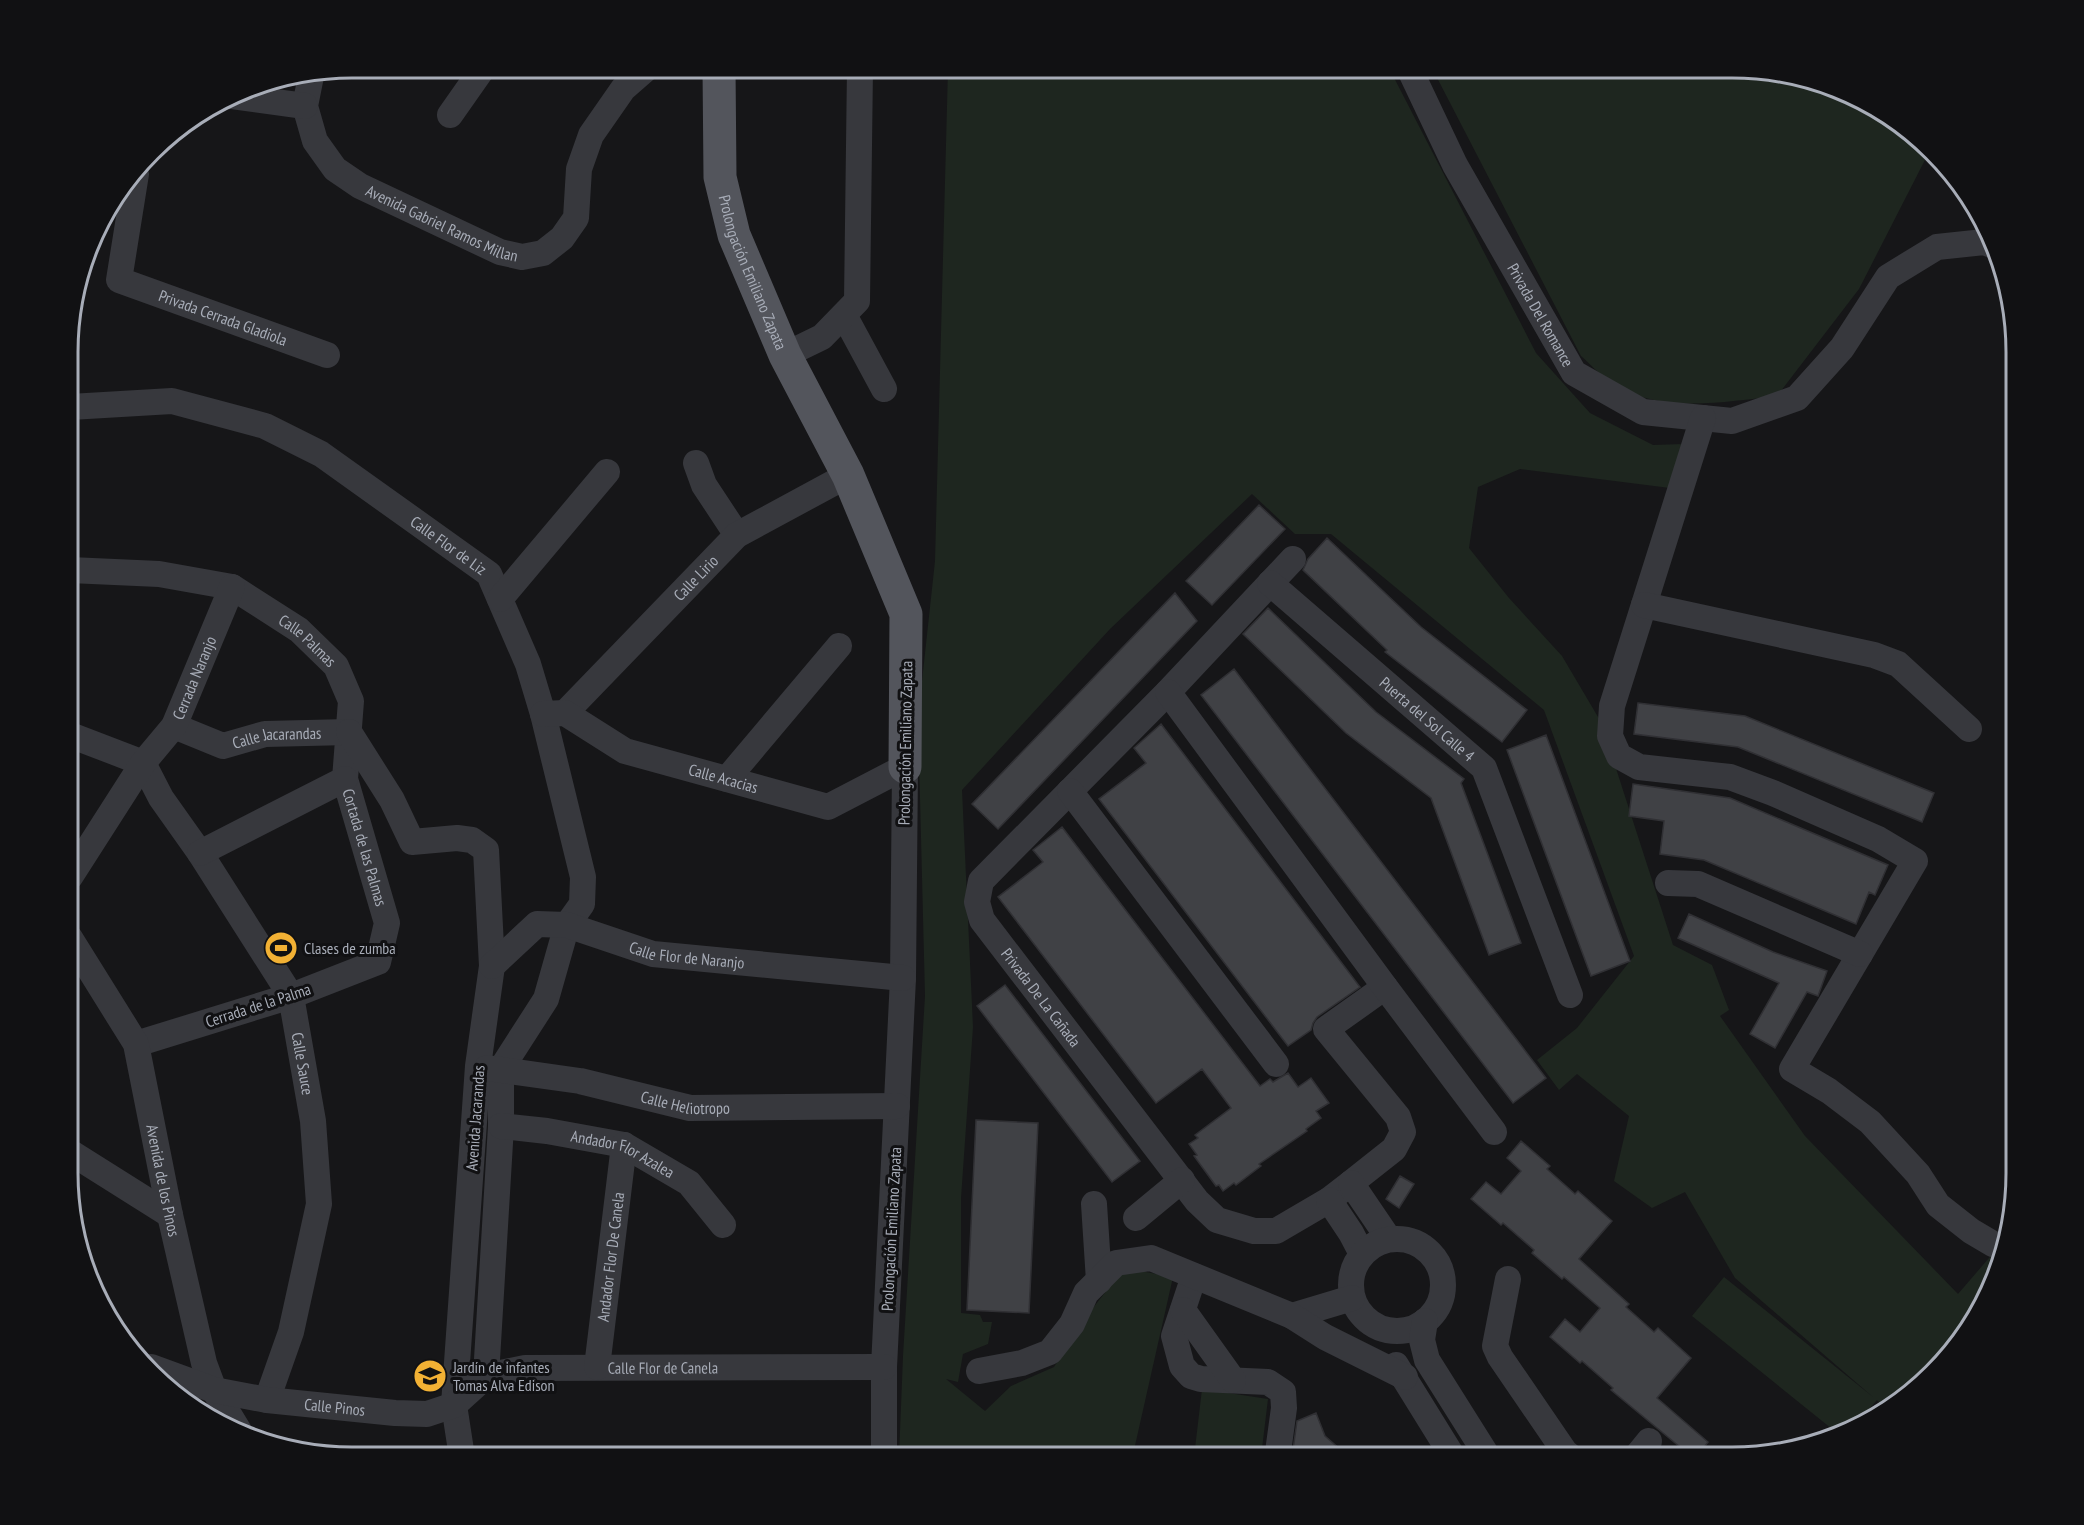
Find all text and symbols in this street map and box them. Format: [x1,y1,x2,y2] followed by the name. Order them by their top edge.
[363,180,520,266] street label: Avenida Gabriel Ramos Millan
[715,193,792,353] street label: Prolongación Emiliano Zapata
[1503,260,1578,370] street label: Privada Del Romance
[156,285,290,350] street label: Privada Cerrada Gladiola
[407,511,491,579] street label: Calle Flor de Liz
[669,551,722,605] street label: Calle Lirio
[275,610,341,671] street label: Calle Palmas
[168,633,220,722] street label: Cerrada Naranjo
[894,661,916,825] street label: Prolongación Emiliano Zapata
[1376,672,1479,766] street label: Puerta del Sol Calle 4
[230,723,322,753] street label: Calle Jacarandas
[686,759,760,797] street label: Calle Acacias
[338,786,392,908] street label: Cortada de las Palmas
[263,930,299,966] sports icon: Clases de zumba
[627,937,745,973] street label: Calle Flor de Naranjo
[304,938,396,958] place label: Clases de zumba
[997,944,1085,1051] street label: Privada De La Cañada
[203,979,313,1031] street label: Cerrada de la Palma
[288,1031,318,1097] street label: Calle Sauce
[461,1064,489,1172] street label: Avenida Jacarandas
[639,1086,730,1118] street label: Calle Heliotropo
[142,1123,185,1238] street label: Avenida de los Pinos
[569,1126,678,1182] street label: Andador Flor Azalea
[877,1146,905,1312] street label: Prolongación Emiliano Zapata
[593,1191,628,1323] street label: Andador Flor De Canela
[452,1357,555,1395] place label: Jardín de infantes Tomas Alva Edison
[608,1357,718,1378] street label: Calle Flor de Canela
[412,1358,448,1394] school or university icon: Jardín de infantes Tomas Alva Edison
[303,1394,366,1420] street label: Calle Pinos

